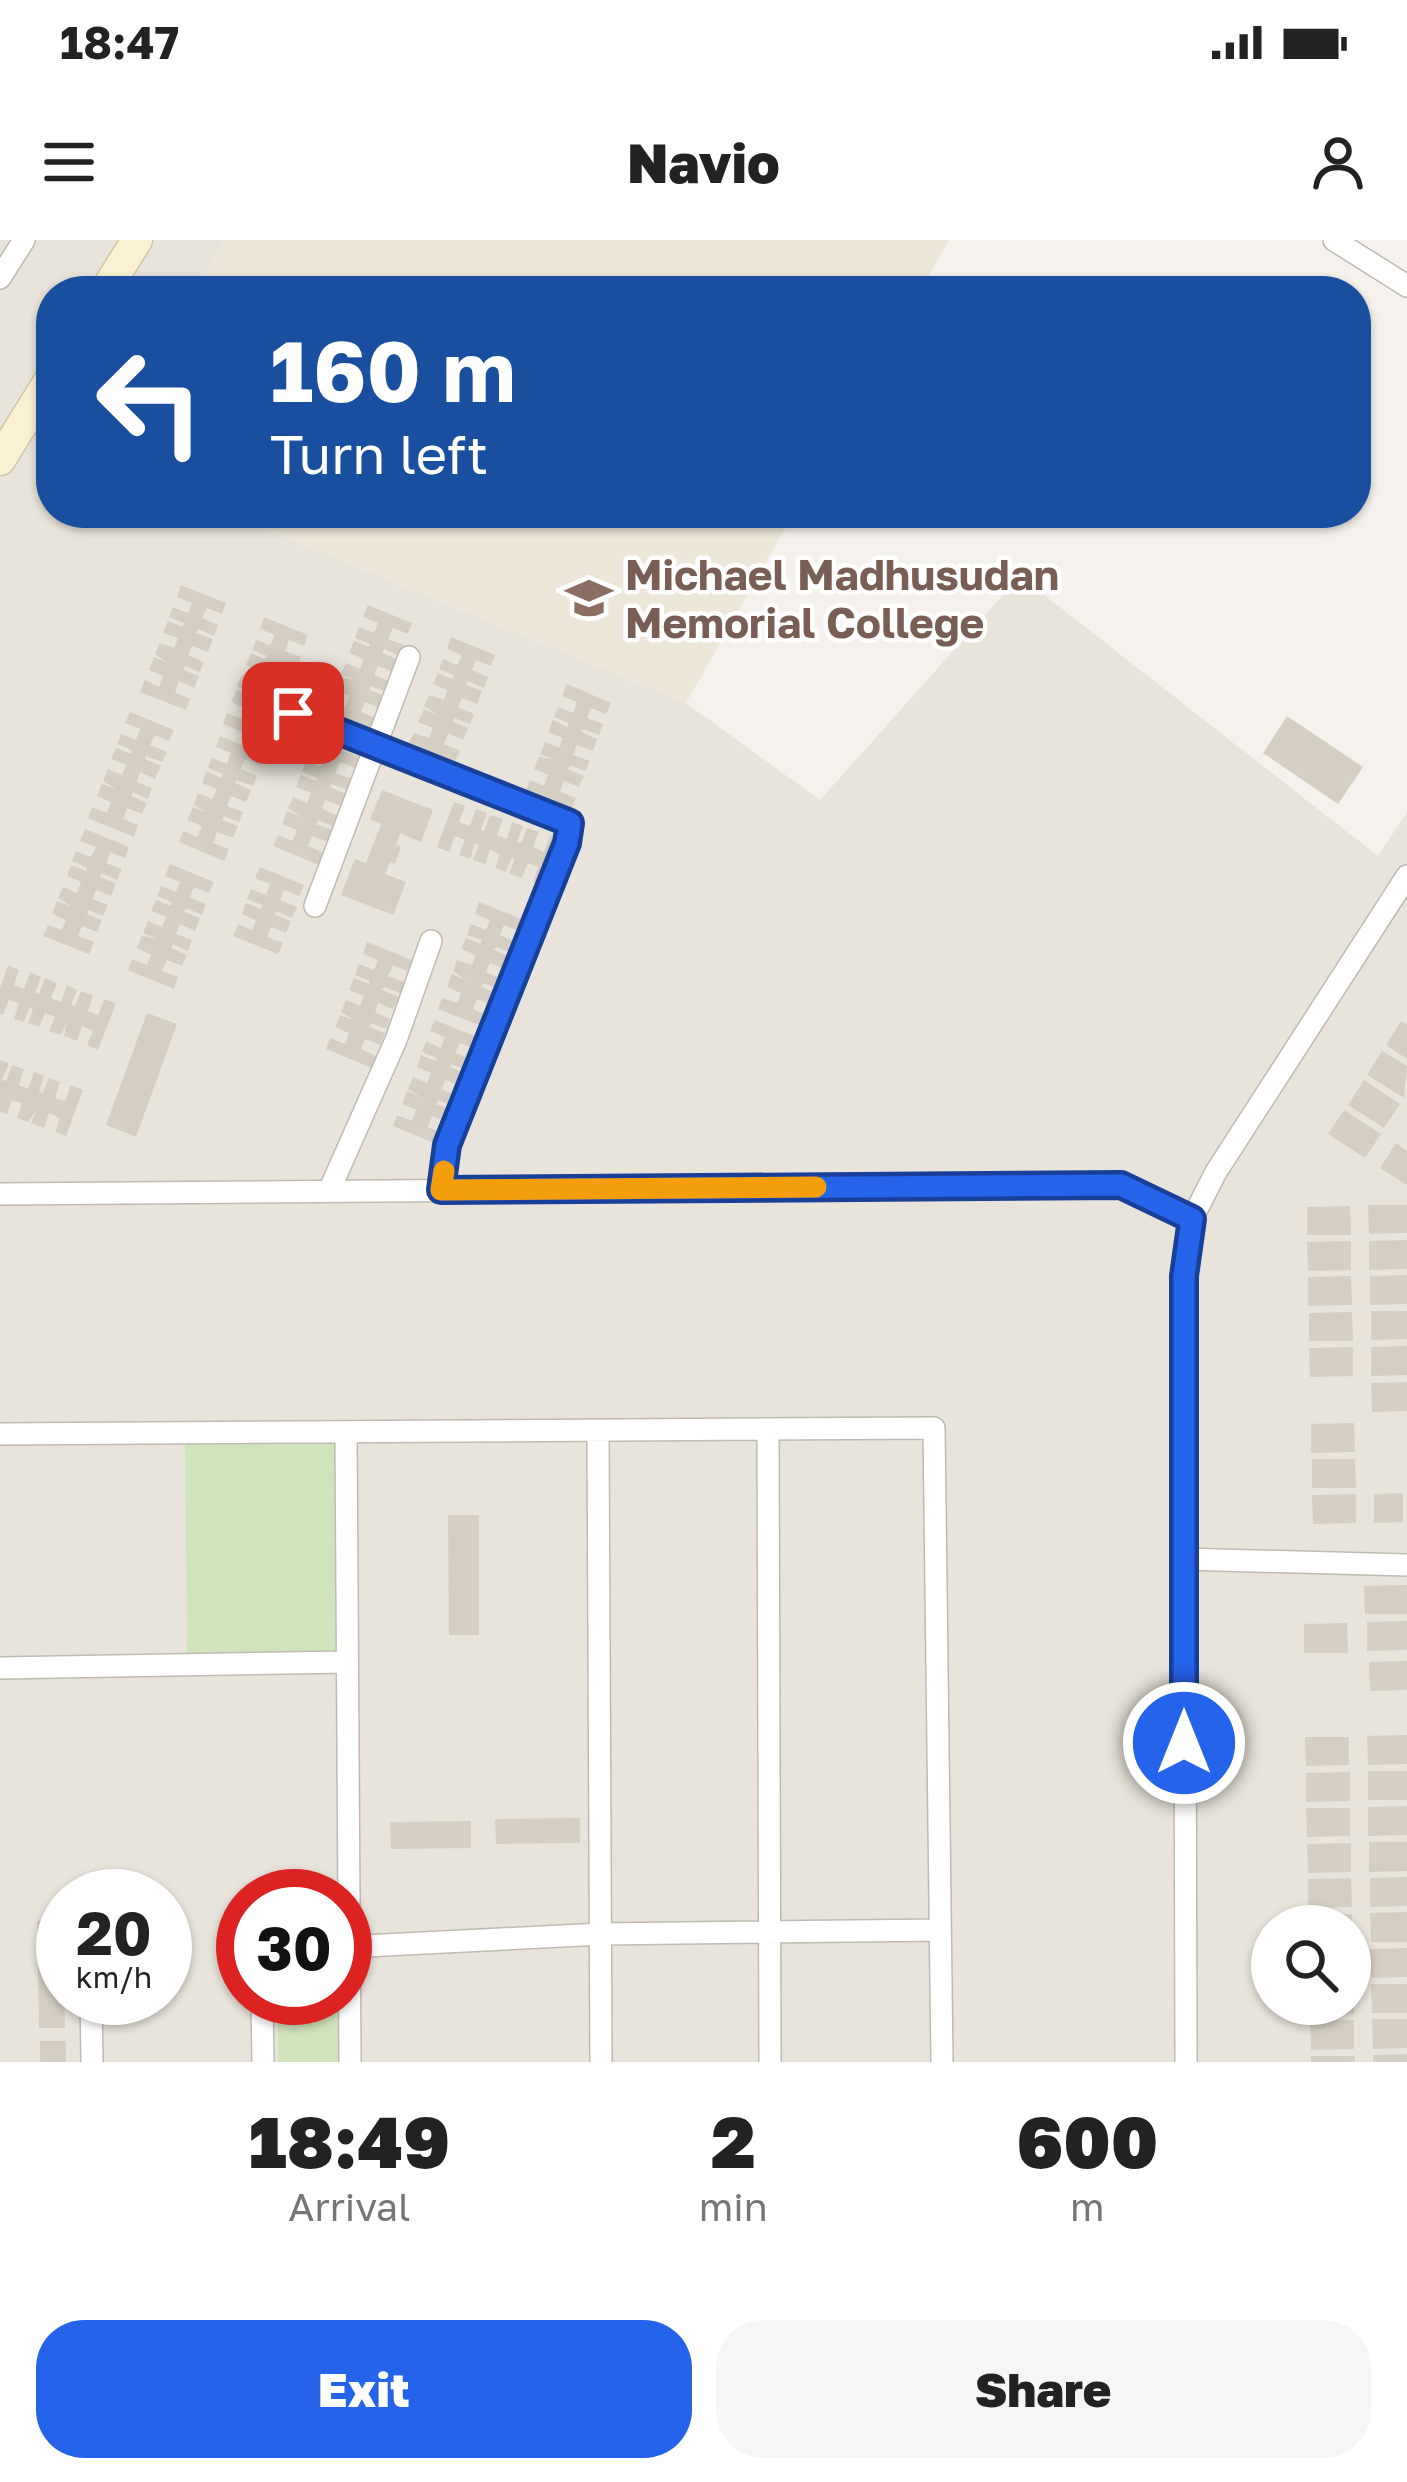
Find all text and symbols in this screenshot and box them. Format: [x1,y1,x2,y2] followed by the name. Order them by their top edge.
[60,15,179,69] text: 18:47
[36,129,102,195] icon: menu
[1305,129,1371,195] icon: person
[627,130,780,195] text: Navio
[270,320,516,420] text: 160 m
[72,324,228,480] icon: left
[270,421,488,486] text: Turn left
[625,549,1059,647] place label: Michael Madhusudan Memorial College
[564,573,614,623] school or university icon: Michael Madhusudan Memorial College
[242,662,344,764] pin
[260,680,326,746] icon: arrive
[1121,1680,1247,1806] position arrow
[216,1869,372,2025] speed limit sign: 30
[76,1896,152,1968] text: 20
[1251,1905,1371,2025] map controls
[1251,1905,1371,2025] button: search
[76,1959,152,1995] text: km/h
[249,2097,450,2184] text: 18:49
[711,2097,756,2184] text: 2
[1016,2097,1158,2184] text: 600
[288,2183,411,2230] text: Arrival
[699,2183,768,2230] text: min
[1070,2183,1105,2230] text: m
[36,2320,692,2458] button: Exit
[716,2320,1371,2458] button: Share

